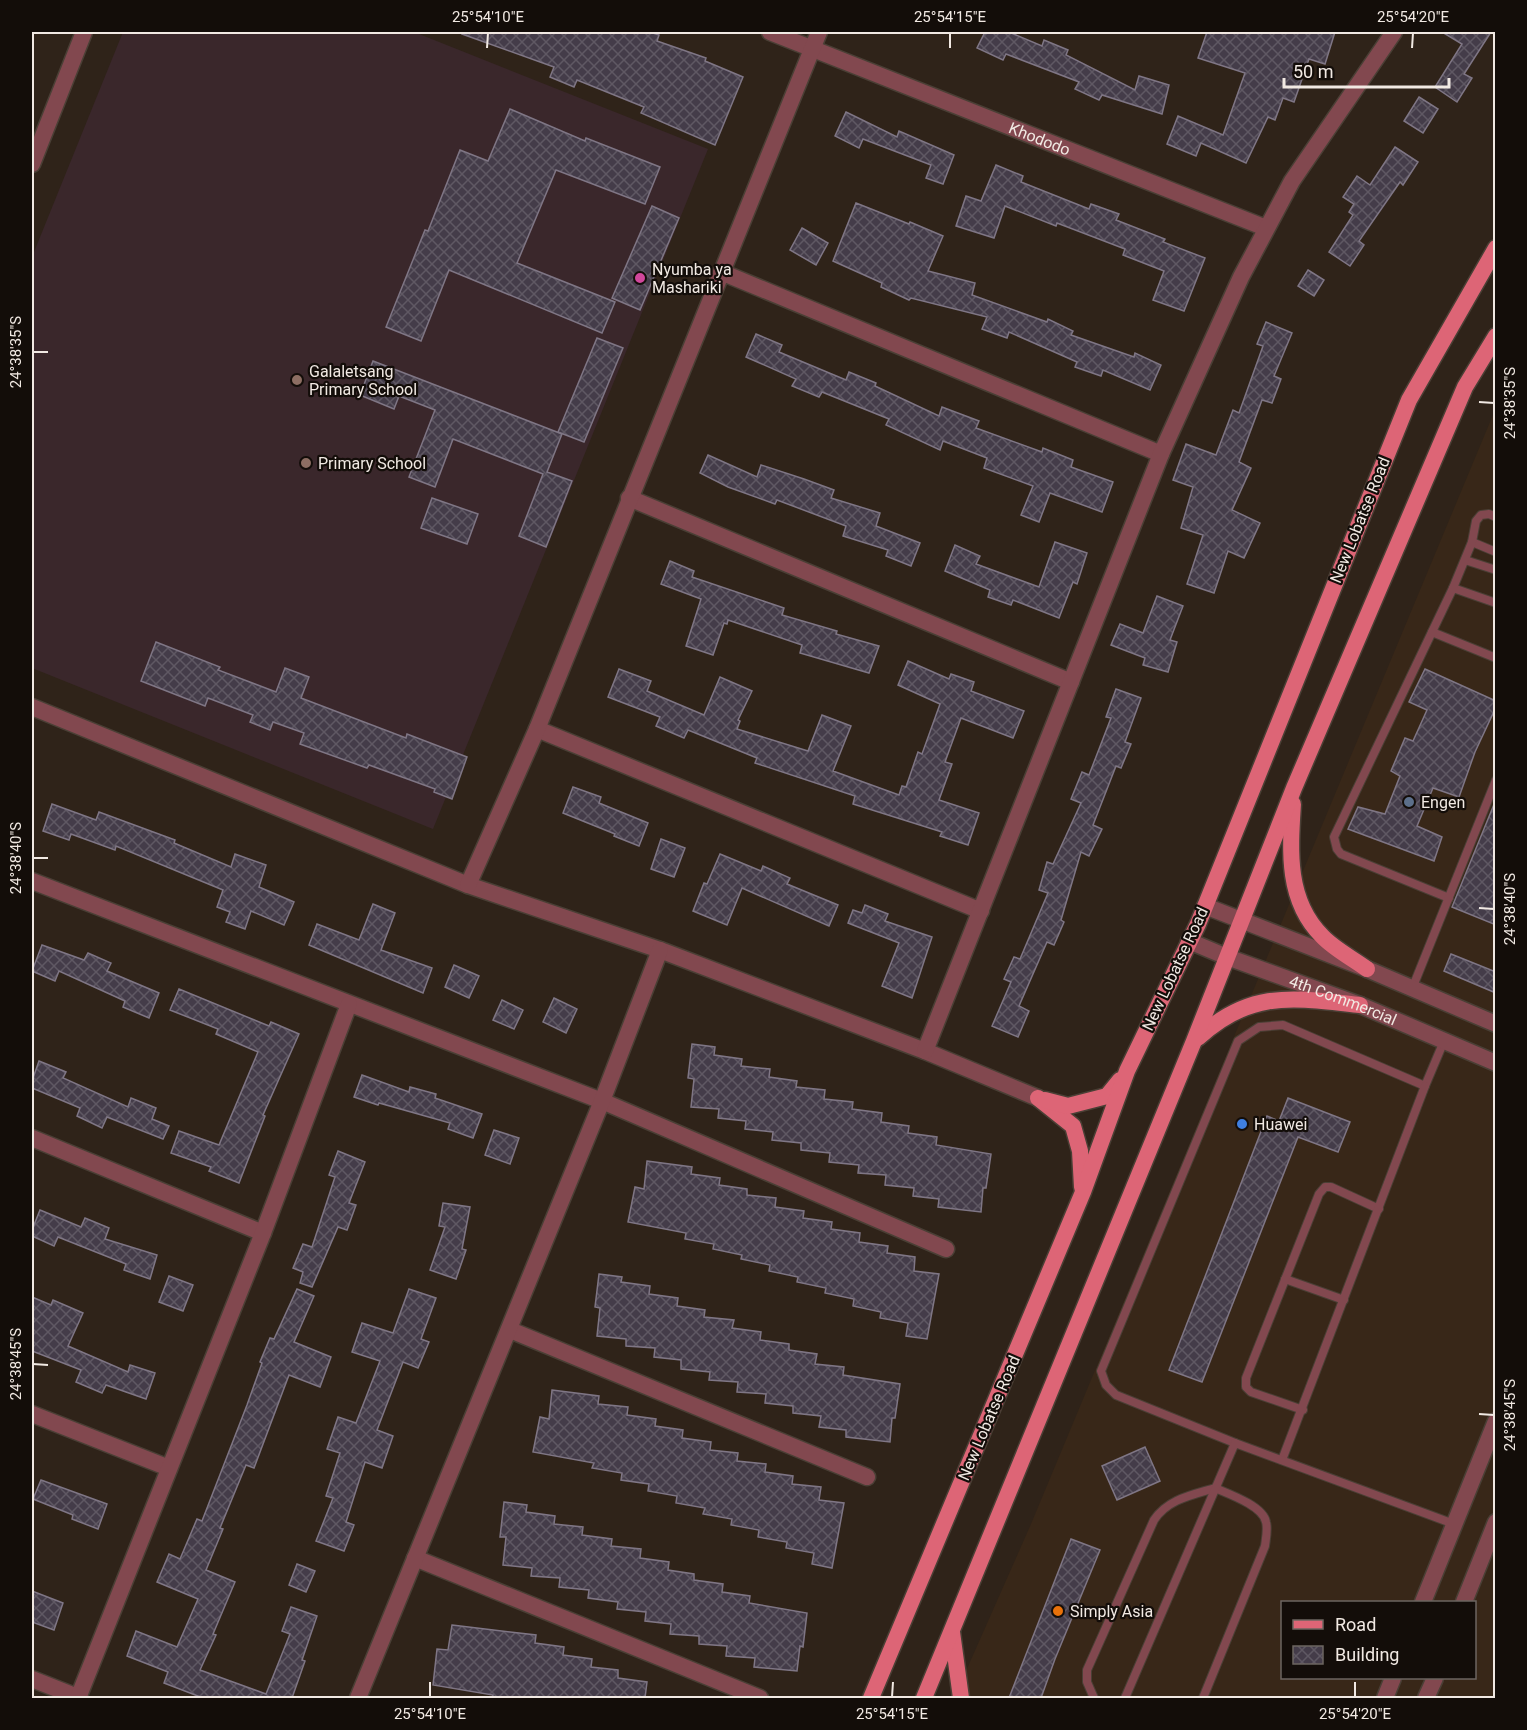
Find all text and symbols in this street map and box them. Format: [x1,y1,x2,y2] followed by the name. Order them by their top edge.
[452,8,525,26] text: 25°54'10"E
[914,8,987,26] text: 25°54'15"E
[1377,8,1450,26] text: 25°54'20"E
[1284,51,1449,89] scale bar
[1293,61,1333,82] text: 50 m
[1006,118,1073,159] street label: Khododo
[652,260,732,297] place label: Nyumba ya Mashariki
[633,271,647,285] marker: Nyumba ya Mashariki
[7,316,25,388] text: 24°38'35"S
[309,362,417,399] place label: Galaletsang Primary School
[1501,367,1519,439] text: 24°38'35"S
[290,373,304,387] marker: Galaletsang Primary School
[318,454,426,473] place label: Primary School
[1326,454,1394,586] street label: New Lobatse Road
[299,456,313,470] marker: Primary School
[1421,793,1465,812] place label: Engen
[1402,795,1416,809] marker: Engen
[7,822,25,894] text: 24°38'40"S
[1501,873,1519,945] text: 24°38'40"S
[1138,904,1212,1034] street label: New Lobatse Road
[1287,971,1400,1029] street label: 4th Commercial
[1254,1115,1307,1134] place label: Huawei
[1235,1117,1249,1131] marker: Huawei
[7,1328,25,1400] text: 24°38'45"S
[954,1353,1024,1483] street label: New Lobatse Road
[1501,1379,1519,1451] text: 24°38'45"S
[1281,1601,1476,1679] legend
[1070,1602,1153,1621] place label: Simply Asia
[1051,1604,1065,1618] marker: Simply Asia
[1335,1614,1376,1635] text: Road
[1335,1644,1399,1665] text: Building
[394,1705,467,1723] text: 25°54'10"E
[856,1705,929,1723] text: 25°54'15"E
[1319,1705,1392,1723] text: 25°54'20"E

